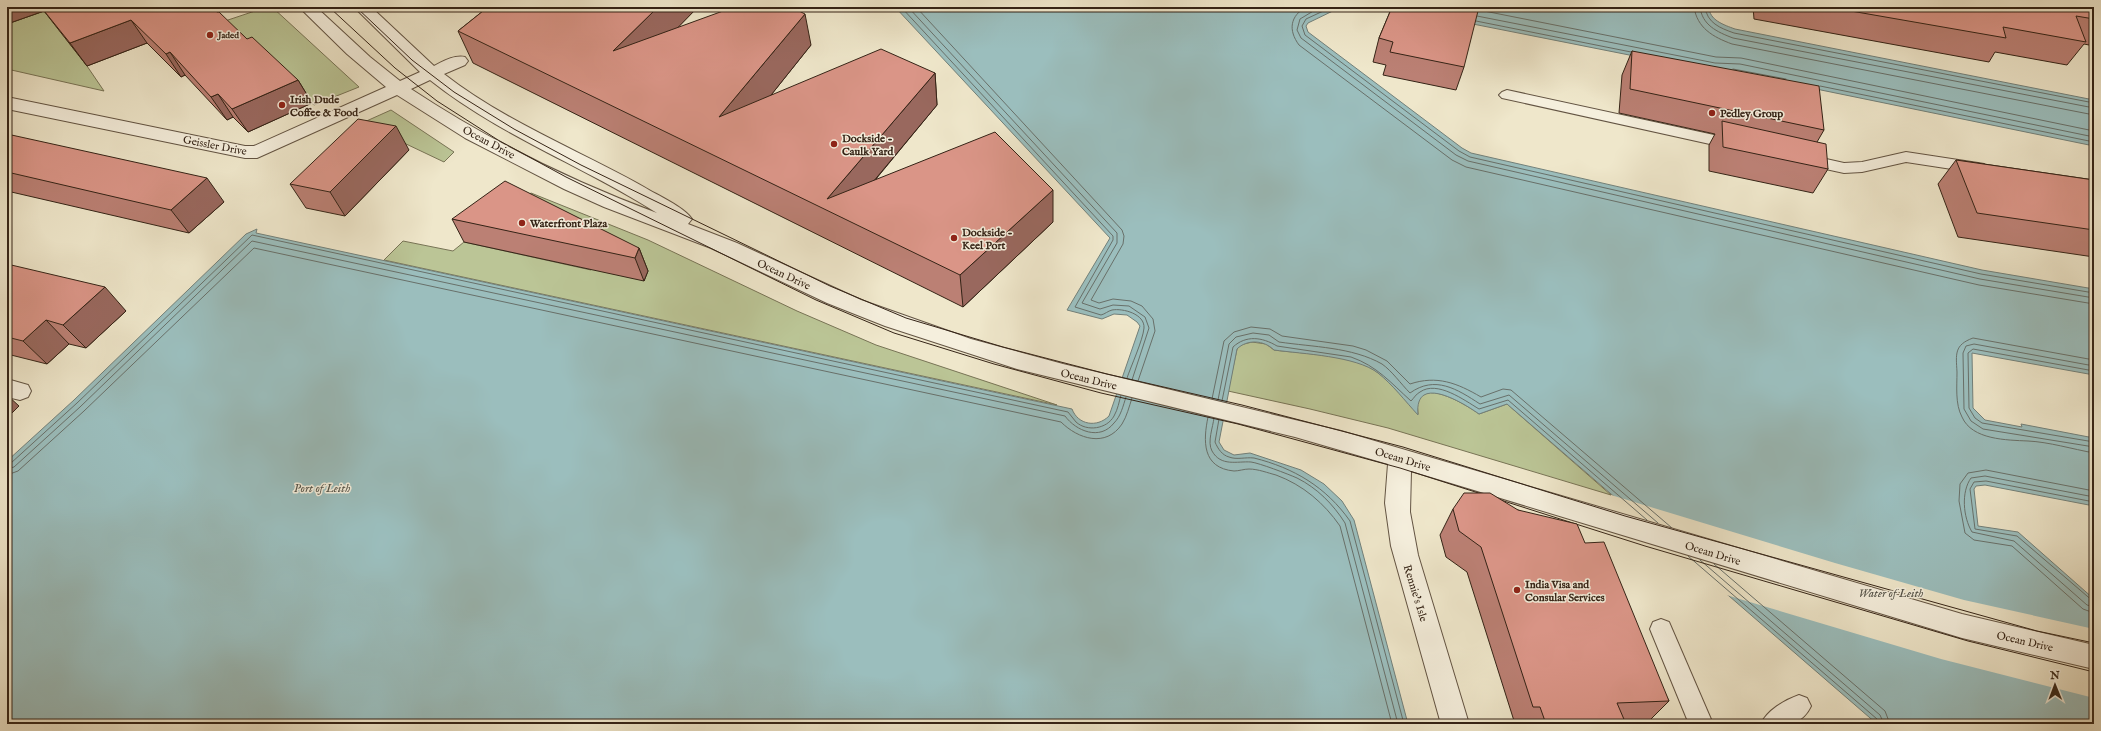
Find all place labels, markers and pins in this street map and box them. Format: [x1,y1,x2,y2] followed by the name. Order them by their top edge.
[205,30,215,40] marker: Jaded
[216,30,239,41] place label: Jaded
[290,93,359,120] place label: Irish Dude Coffee & Food
[277,100,287,110] marker: Irish Dude Coffee & Food
[1720,107,1783,121] place label: Pedley Group
[1707,108,1717,118] marker: Pedley Group
[842,132,895,159] place label: Dockside - Caulk Yard
[829,139,839,149] marker: Dockside - Caulk Yard
[529,217,608,231] place label: Waterfront Plaza
[517,218,527,228] marker: Waterfront Plaza
[962,226,1013,253] place label: Dockside - Keel Port
[949,233,959,243] marker: Dockside - Keel Port
[1525,578,1605,605] place label: India Visa and Consular Services
[1512,585,1522,595] marker: India Visa and Consular Services

